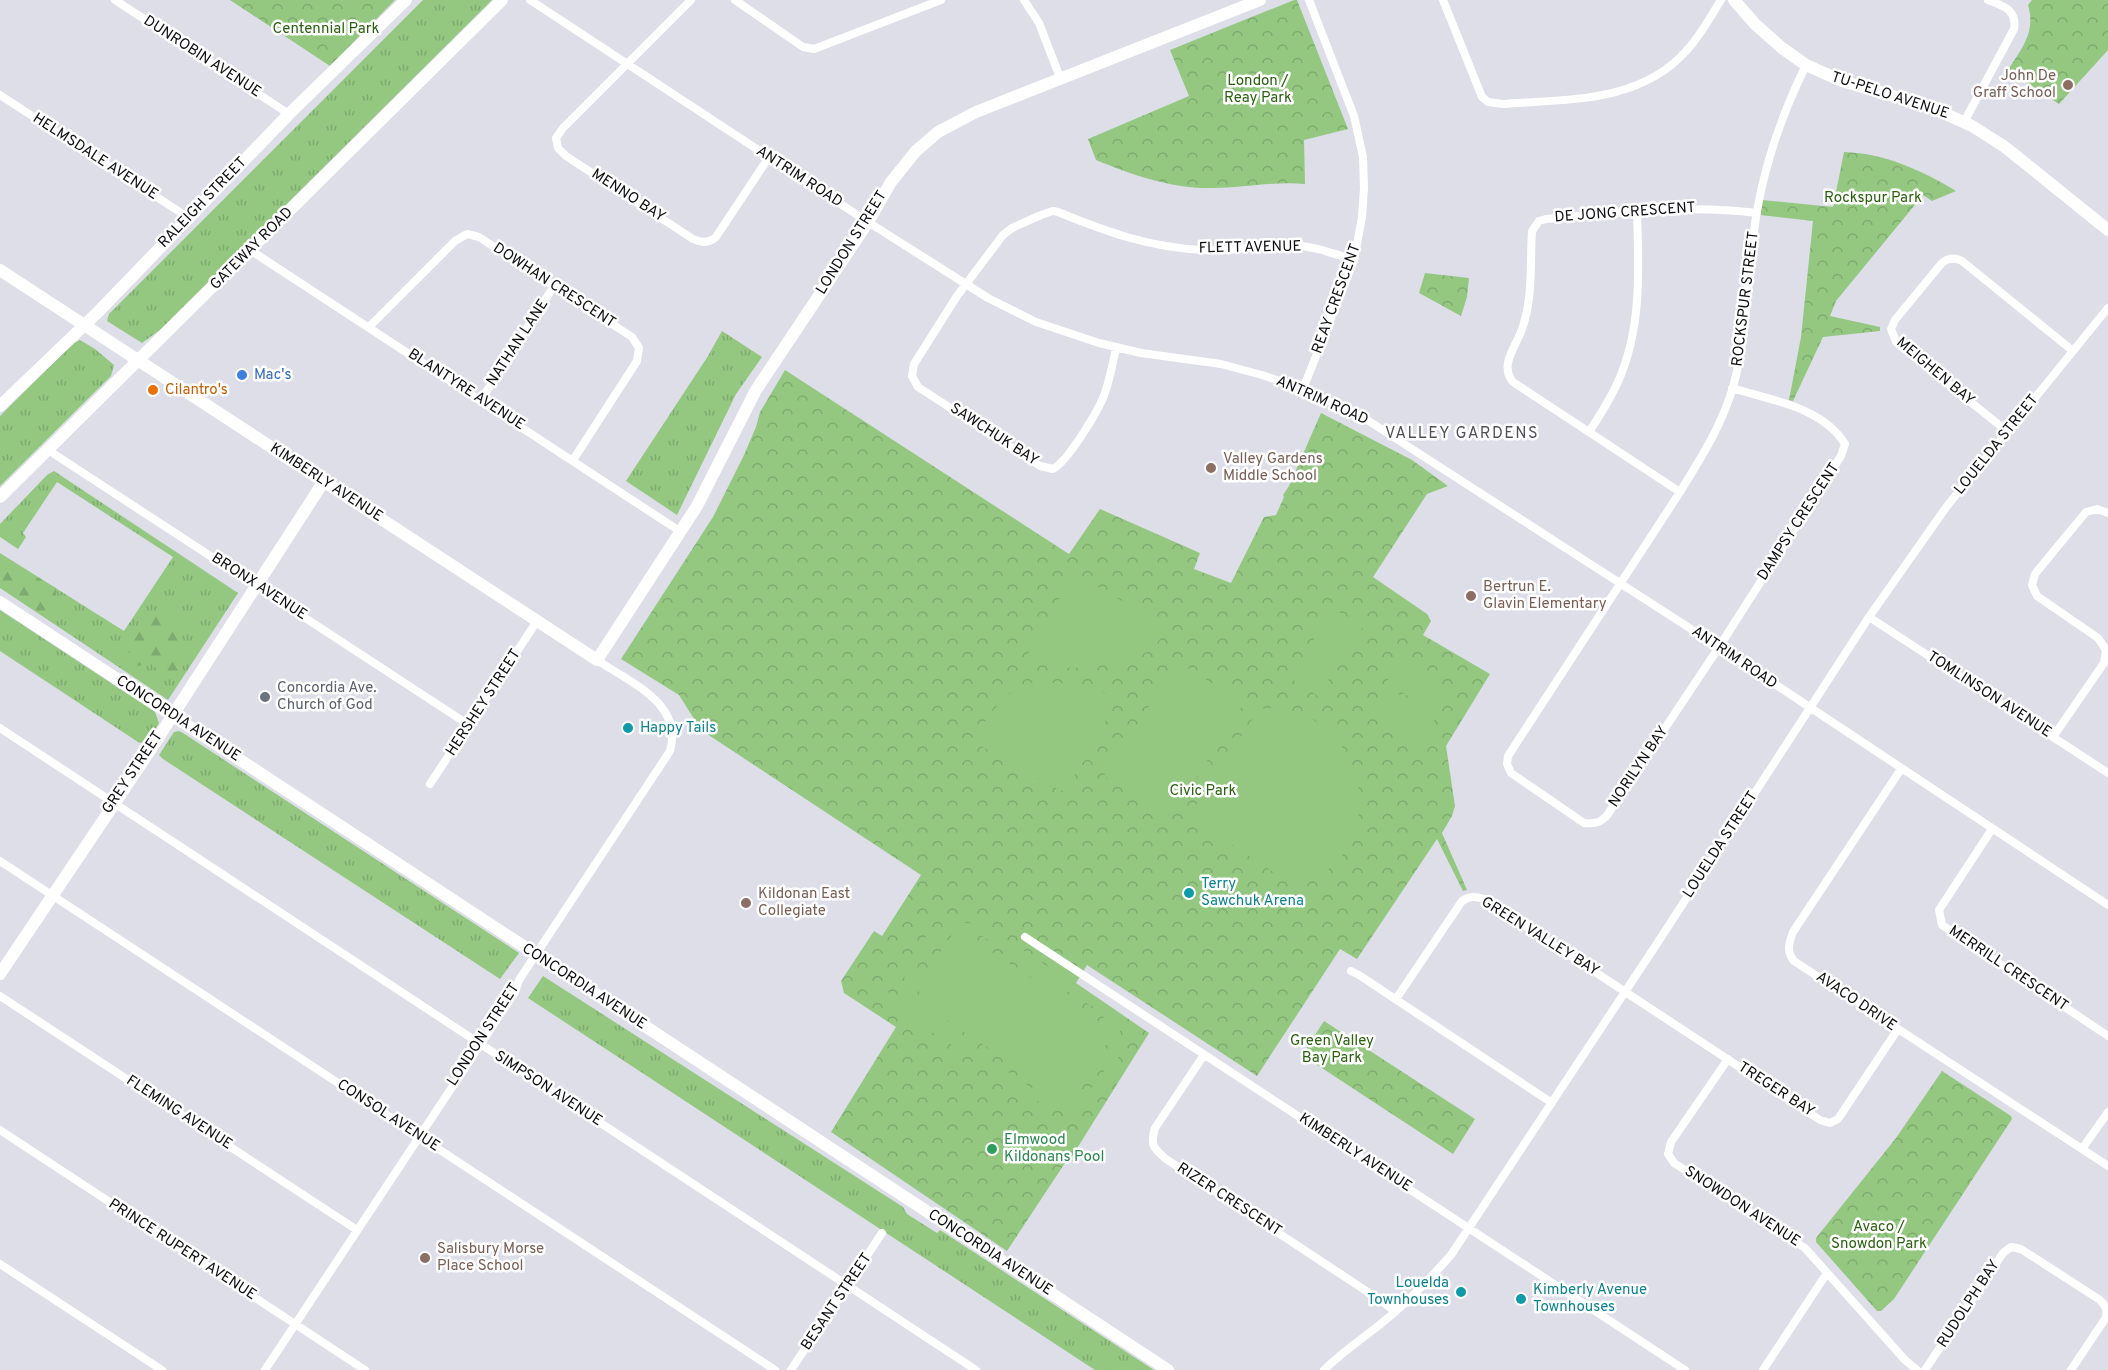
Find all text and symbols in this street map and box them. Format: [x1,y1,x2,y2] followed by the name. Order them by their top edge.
[140,12,264,102] street label: DUNROBIN AVENUE
[272,20,380,39] park label: Centennial Park
[1973,67,2056,103] place label: John De Graff School
[1829,68,1951,124] street label: TU-PELO AVENUE
[1224,72,1292,108] park label: London / Reay Park
[2061,78,2075,92] marker: John De Graff School
[29,109,161,205] street label: HELMSDALE AVENUE
[752,142,846,212] street label: ANTRIM ROAD
[155,153,251,253] street label: RALEIGH STREET
[587,165,669,227] street label: MENNO BAY
[812,187,892,299] street label: LONDON STREET
[1824,189,1922,208] park label: Rockspur Park
[1554,199,1696,227] street label: DE JONG CRESCENT
[206,203,298,295] street label: GATEWAY ROAD
[1728,230,1764,368] street label: ROCKSPUR STREET
[1198,238,1302,258] street label: FLETT AVENUE
[489,239,619,333] street label: DOWHAN CRESCENT
[1308,241,1366,357] street label: REAY CRESCENT
[483,296,553,390] street label: NATHAN LANE
[1892,334,1978,411] street label: MEIGHEN BAY
[404,345,528,435] street label: BLANTYRE AVENUE
[254,366,291,385] place label: Mac's
[235,368,249,382] marker: Mac's
[1273,372,1371,430] street label: ANTRIM ROAD
[165,381,228,400] place label: Cilantro's
[146,383,160,397] marker: Cilantro's
[1951,391,2043,499] street label: LOUELDA STREET
[946,399,1042,471] street label: SAWCHUK BAY
[1385,424,1539,444] district label: VALLEY GARDENS
[266,439,386,527] street label: KIMBERLY AVENUE
[1223,450,1323,486] place label: Valley Gardens Middle School
[1754,459,1844,585] street label: DAMPSY CRESCENT
[1204,461,1218,475] marker: Valley Gardens Middle School
[208,549,310,625] street label: BRONX AVENUE
[1483,578,1607,614] place label: Bertrun E. Glavin Elementary
[1464,589,1478,603] marker: Bertrun E. Glavin Elementary
[1688,622,1780,694] street label: ANTRIM ROAD
[442,646,526,760] street label: HERSHEY STREET
[1923,648,2055,742] street label: TOMLINSON AVENUE
[112,672,244,766] street label: CONCORDIA AVENUE
[277,679,377,715] place label: Concordia Ave. Church of God
[258,690,272,704] marker: Concordia Ave. Church of God
[640,719,716,738] place label: Happy Tails
[621,721,635,735] marker: Happy Tails
[1605,722,1673,811] street label: NORILYN BAY
[98,728,168,818] street label: GREY STREET
[1170,782,1237,801] park label: Civic Park
[1679,788,1763,902] street label: LOUELDA STREET
[1201,875,1304,911] place label: Terry Sawchuk Arena
[758,885,850,921] place label: Kildonan East Collegiate
[1182,886,1196,900] marker: Terry Sawchuk Arena
[1477,893,1603,981] street label: GREEN VALLEY BAY
[739,896,753,910] marker: Kildonan East Collegiate
[1945,922,2071,1016] street label: MERRILL CRESCENT
[518,940,650,1034] street label: CONCORDIA AVENUE
[1812,968,1900,1036] street label: AVACO DRIVE
[444,980,524,1090] street label: LONDON STREET
[1290,1032,1374,1068] park label: Green Valley Bay Park
[490,1047,606,1131] street label: SIMPSON AVENUE
[1734,1058,1818,1122] street label: TREGER BAY
[122,1072,236,1154] street label: FLEMING AVENUE
[333,1076,443,1156] street label: CONSOL AVENUE
[1295,1109,1415,1197] street label: KIMBERLY AVENUE
[1004,1131,1104,1167] place label: Elmwood Kildonans Pool
[985,1142,999,1156] marker: Elmwood Kildonans Pool
[1173,1159,1285,1241] street label: RIZER CRESCENT
[1681,1162,1803,1252] street label: SNOWDON AVENUE
[104,1195,260,1305] street label: PRINCE RUPERT AVENUE
[924,1206,1056,1300] street label: CONCORDIA AVENUE
[1831,1218,1927,1254] park label: Avaco / Snowdon Park
[437,1240,544,1276] place label: Salisbury Morse Place School
[797,1250,877,1354] street label: BESANT STREET
[418,1251,432,1265] marker: Salisbury Morse Place School
[1934,1256,2005,1352] street label: RUDOLPH BAY
[1367,1274,1449,1310] place label: Louelda Townhouses
[1533,1281,1647,1317] place label: Kimberly Avenue Townhouses
[1454,1285,1468,1299] marker: Louelda Townhouses
[1514,1292,1528,1306] marker: Kimberly Avenue Townhouses

